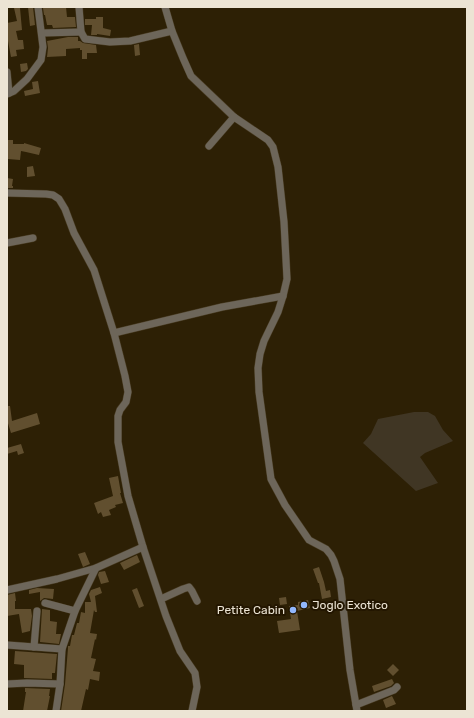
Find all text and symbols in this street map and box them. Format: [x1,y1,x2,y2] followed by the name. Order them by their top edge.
[312,598,388,612] place label: Joglo Exotico
[299,600,309,610] marker: Joglo Exotico
[217,603,285,617] place label: Petite Cabin
[288,605,298,615] marker: Petite Cabin

